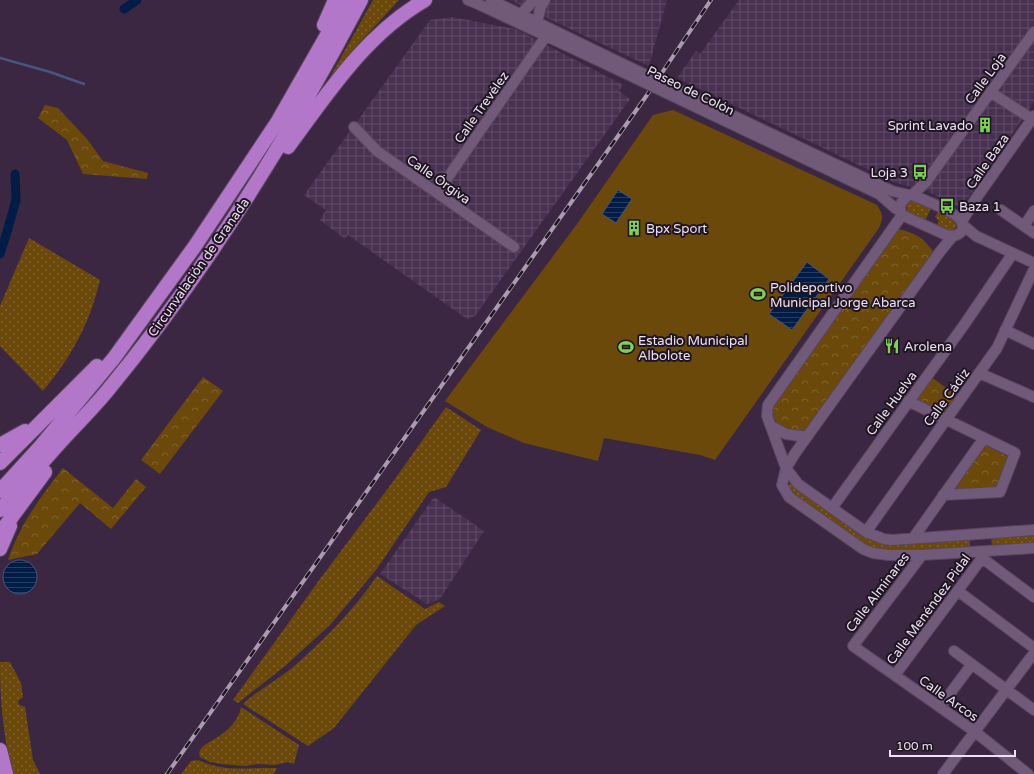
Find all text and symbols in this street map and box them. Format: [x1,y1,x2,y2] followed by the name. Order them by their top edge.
[962,50,1010,107] street label: Calle Loja
[644,63,737,119] street label: Paseo de Colón
[451,69,512,147] street label: Calle Trevélez
[976,116,994,134] building icon: Sprint Lavado
[888,118,973,134] place label: Sprint Lavado
[963,131,1013,192] street label: Calle Baza
[403,152,473,208] street label: Calle Órgiva
[911,163,929,181] bus stop icon: Loja 3
[870,165,908,181] place label: Loja 3
[145,195,253,340] street label: Circunvalación de Granada
[938,197,956,215] bus stop icon: Baza 1
[959,199,1001,215] place label: Baza 1
[625,219,643,237] building icon: Bpx Sport
[646,221,707,237] place label: Bpx Sport
[770,280,916,311] place label: Polideportivo Municipal Jorge Abarca
[749,285,767,303] sports icon: Polideportivo Municipal Jorge Abarca
[638,333,748,364] place label: Estadio Municipal Albolote
[883,337,901,355] restaurant icon: Arolena
[617,338,635,356] sports icon: Estadio Municipal Albolote
[904,339,952,355] place label: Arolena
[920,365,973,430] street label: Calle Cádiz
[863,368,921,439] street label: Calle Huelva
[843,550,913,635] street label: Calle Alminares
[883,551,974,668] street label: Calle Menéndez Pidal
[916,672,981,725] street label: Calle Arcos
[890,732,1015,758] scale bar
[896,739,933,753] text: 100 m

